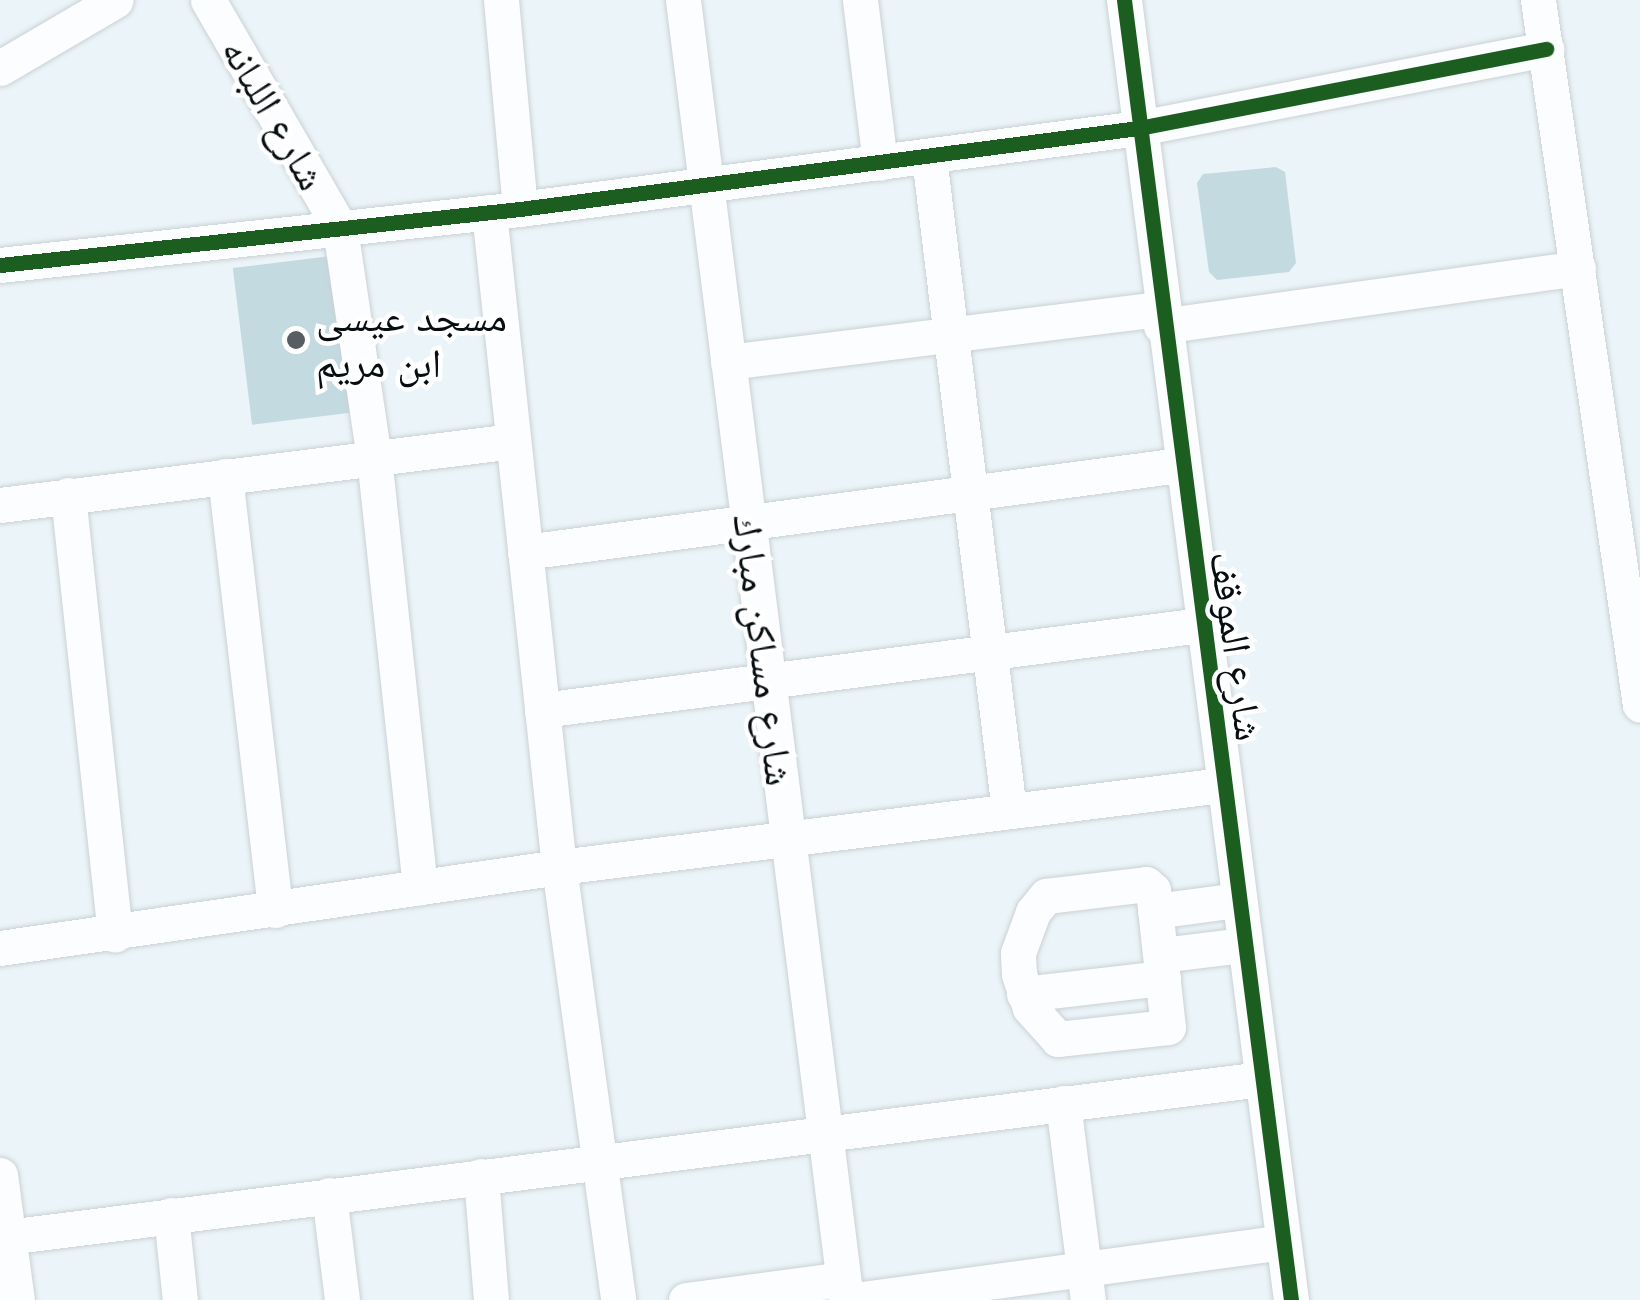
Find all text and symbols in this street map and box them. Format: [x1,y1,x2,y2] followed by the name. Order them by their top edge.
[212,30,336,198] street label: شارع اللبانه
[316,293,507,387] place label: مسجد عيسى ابن مريم
[285,329,307,351] marker: مسجد عيسى ابن مريم
[724,512,804,788] street label: شارع مساكن مبارك
[1200,548,1274,744] street label: شارع الموقف

